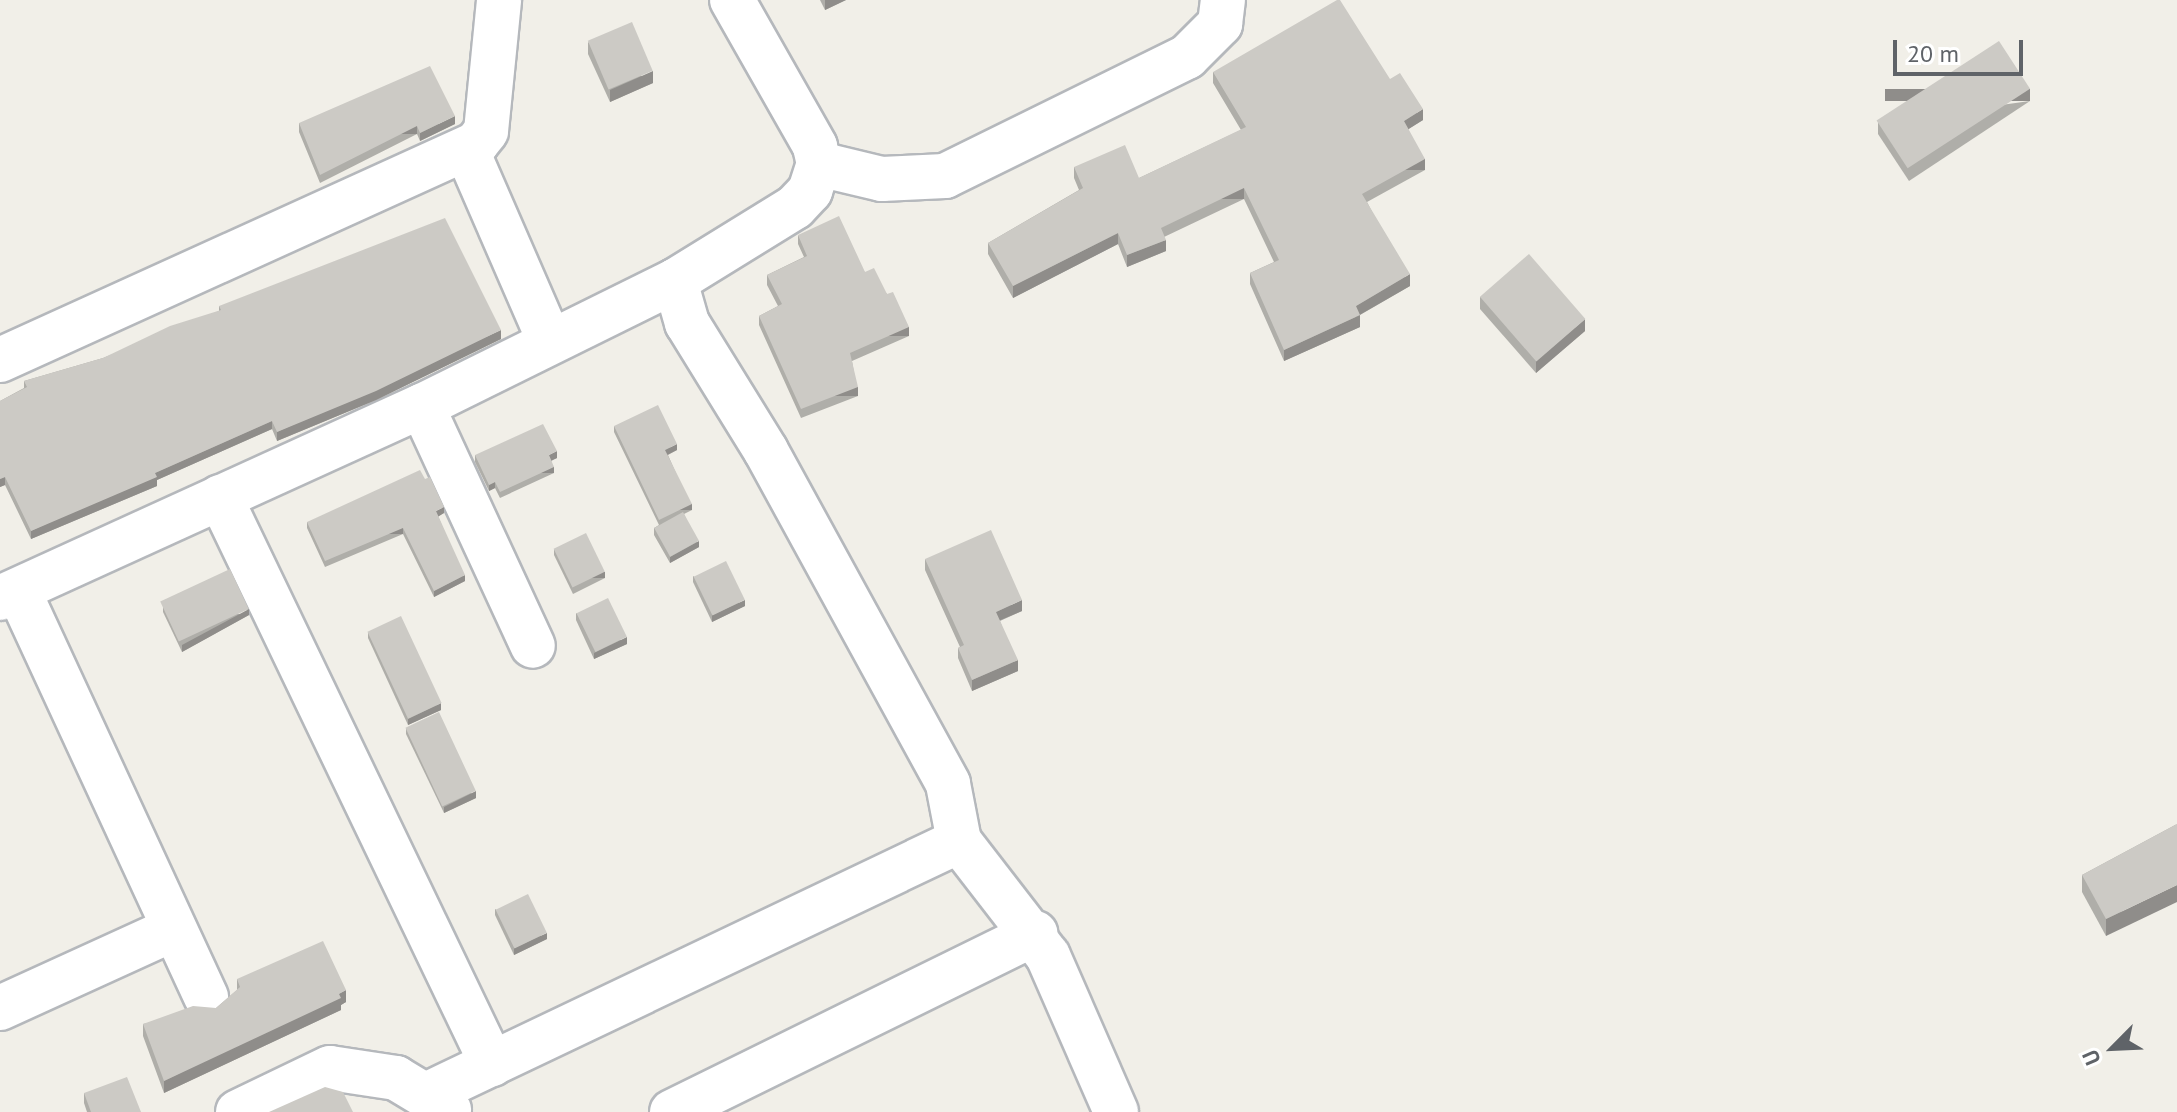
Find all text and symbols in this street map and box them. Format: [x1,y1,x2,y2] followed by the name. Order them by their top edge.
[1897,24,2027,74] scale bar
[1907,38,1959,69] text: 20 m
[2073,1008,2153,1088] north arrow
[2075,1046,2107,1070] text: U

